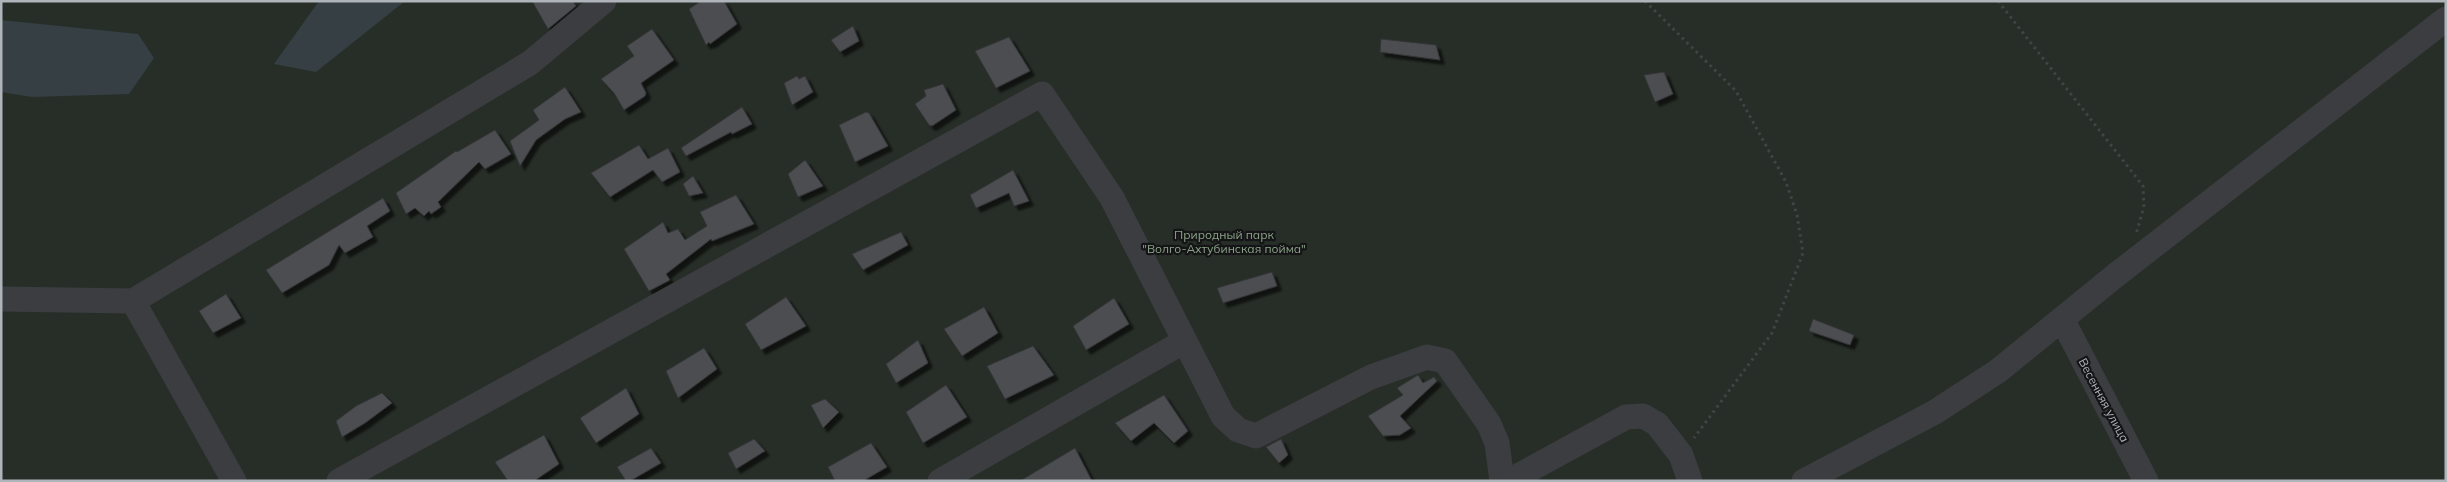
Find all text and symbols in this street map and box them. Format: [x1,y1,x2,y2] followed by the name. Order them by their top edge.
[1142,227,1306,256] park label: Природный парк "Волго-Ахтубинская пойма"
[2076,355,2132,445] street label: Весенняя улица

